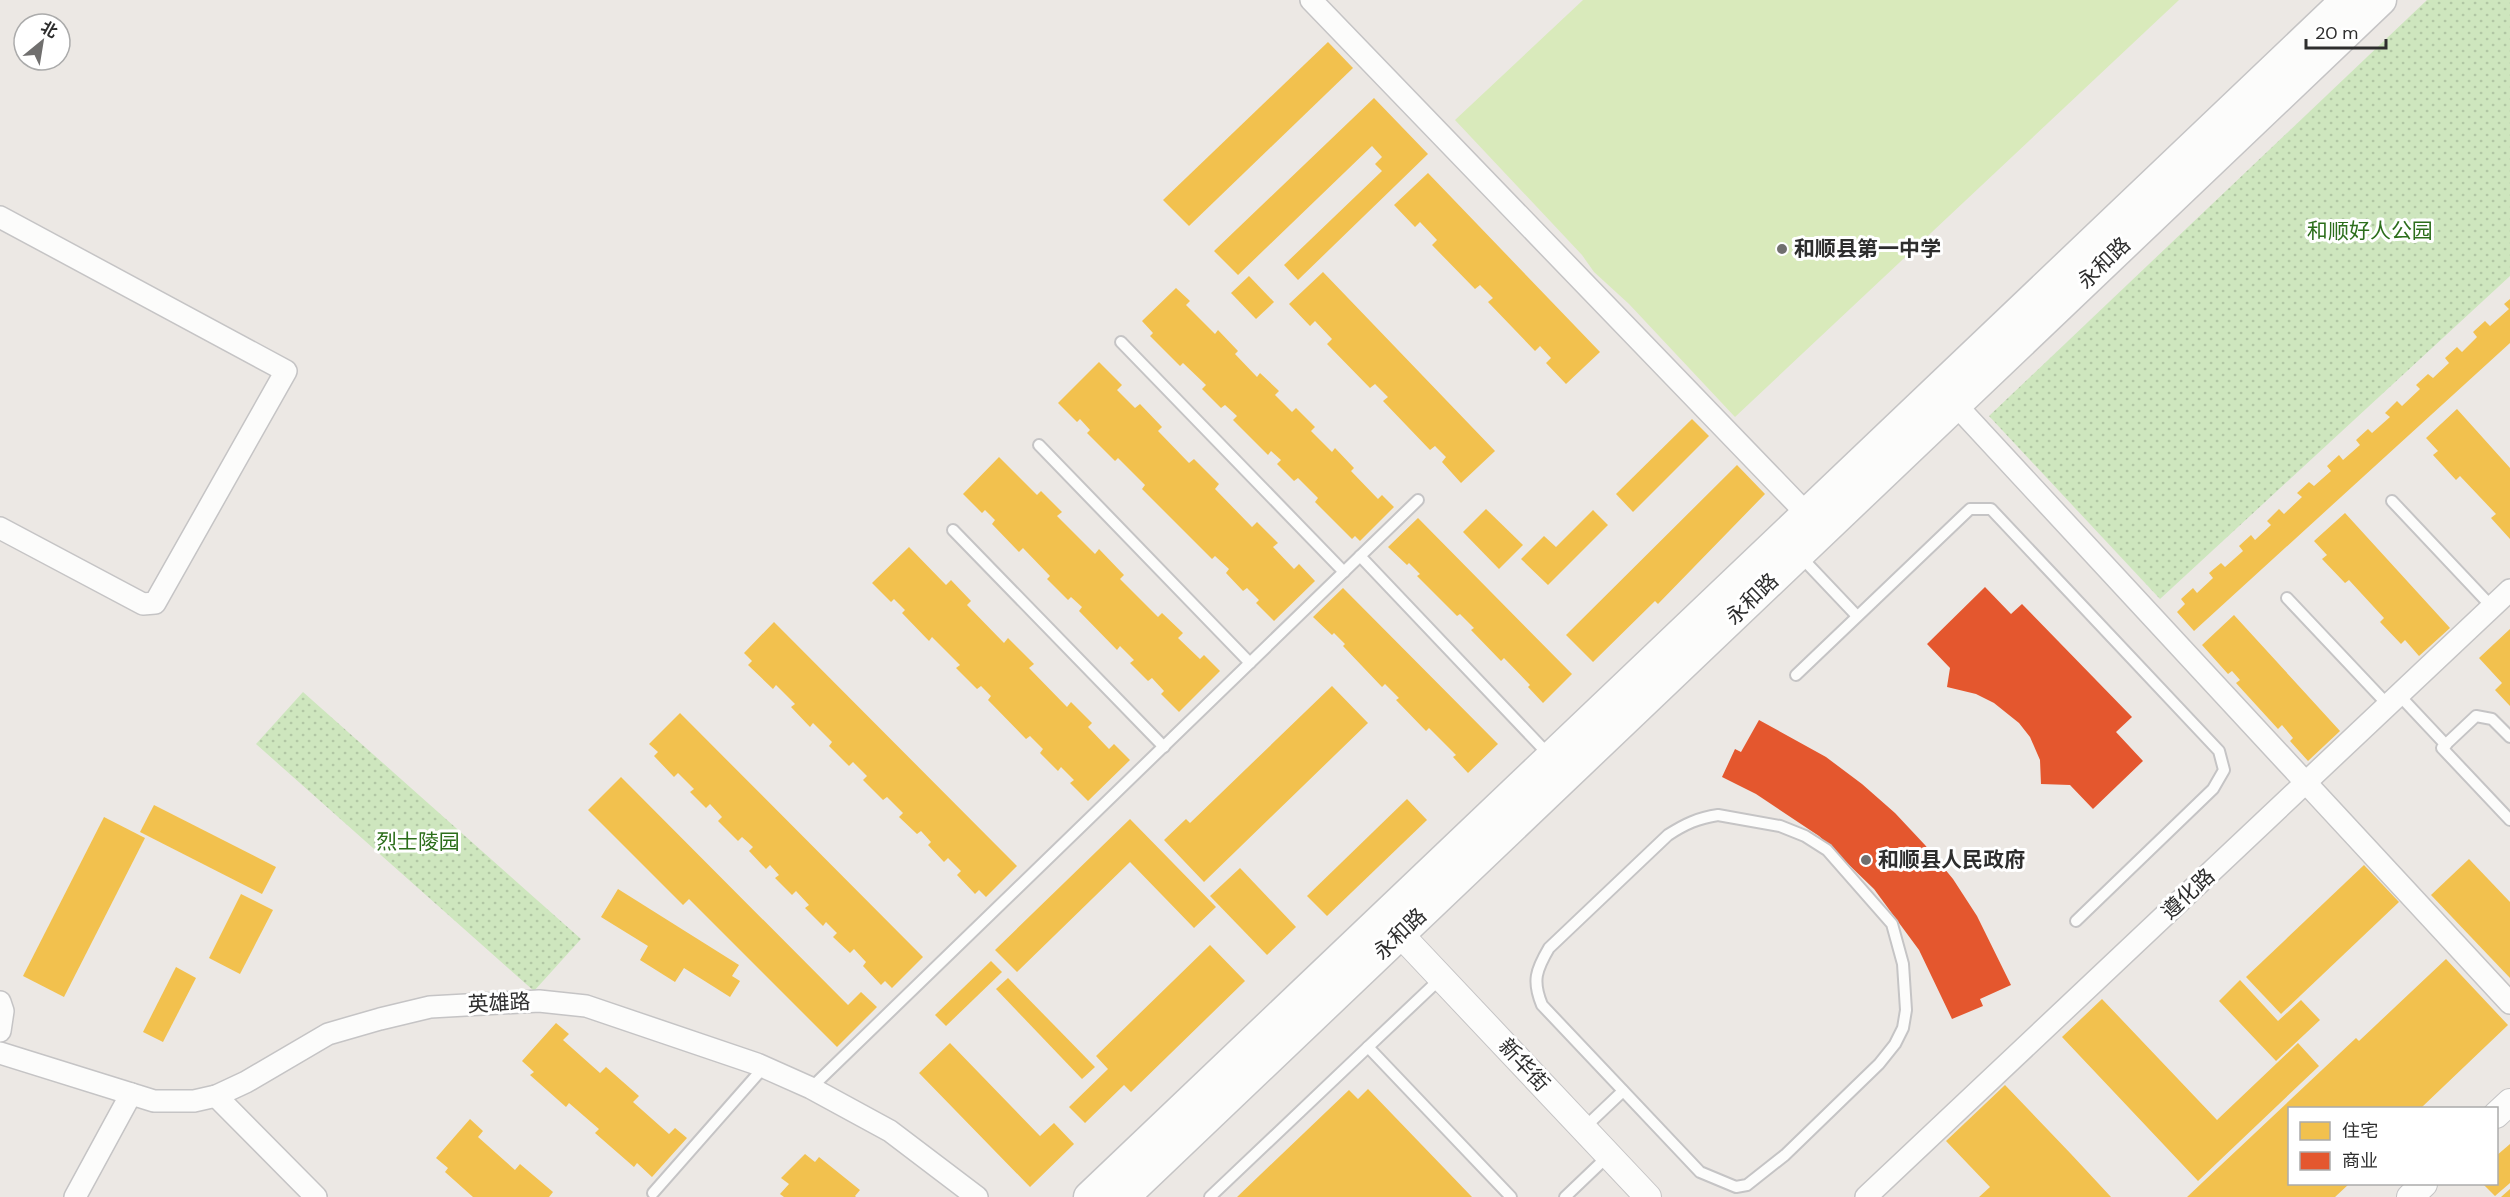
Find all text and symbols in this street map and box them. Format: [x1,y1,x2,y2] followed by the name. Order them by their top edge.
[12,12,72,72] north arrow
[2306,12,2386,50] scale bar
[37,16,61,43] text: 北
[2315,21,2358,45] text: 20 m
[2307,217,2433,245] park label: 和顺好人公园
[2072,231,2136,295] street label: 永和路
[1794,235,1941,263] place label: 和顺县第一中学
[1775,242,1789,256] marker: 和顺县第一中学
[1720,567,1784,631] street label: 永和路
[376,828,460,856] park label: 烈士陵园
[1878,846,2025,874] place label: 和顺县人民政府
[1859,853,1873,867] marker: 和顺县人民政府
[2155,862,2221,926] street label: 遵化路
[1368,902,1432,966] street label: 永和路
[467,987,531,1019] street label: 英雄路
[1492,1032,1556,1098] street label: 新华街
[2288,1107,2498,1185] legend
[2342,1119,2378,1143] text: 住宅
[2342,1149,2378,1173] text: 商业

